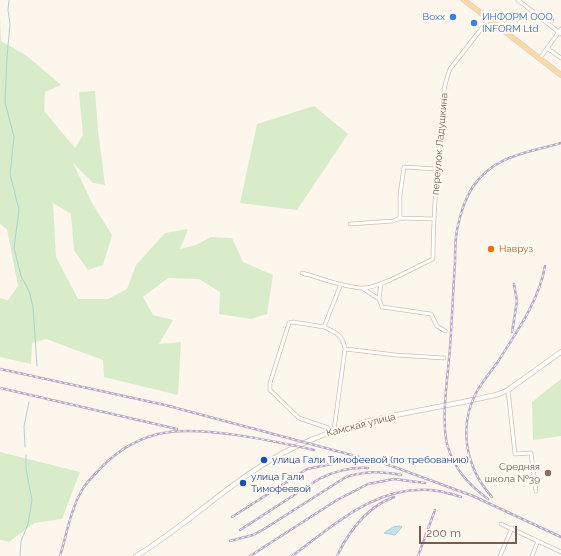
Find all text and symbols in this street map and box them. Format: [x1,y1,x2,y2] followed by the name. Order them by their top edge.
[423,11,445,23] place label: Boxx
[482,11,555,34] place label: ИНФОРМ ООО, INFORM Ltd
[448,12,458,22] marker: Boxx
[469,18,479,28] marker: ИНФОРМ ООО, INFORM Ltd
[430,92,450,196] street label: переулок Ладушкина
[499,243,533,255] place label: Навруз
[486,244,496,254] marker: Навруз
[325,411,397,439] street label: Камская улица
[272,454,469,466] place label: улица Гали Тимофеевой (по требованию)
[259,455,269,465] marker: улица Гали Тимофеевой (по требованию)
[485,461,540,484] place label: Средняя школа №39
[543,468,553,478] marker: Средняя школа №39
[251,471,311,494] place label: улица Гали Тимофеевой
[238,478,248,488] marker: улица Гали Тимофеевой
[421,518,519,544] scale bar
[426,526,461,540] text: 200 m

